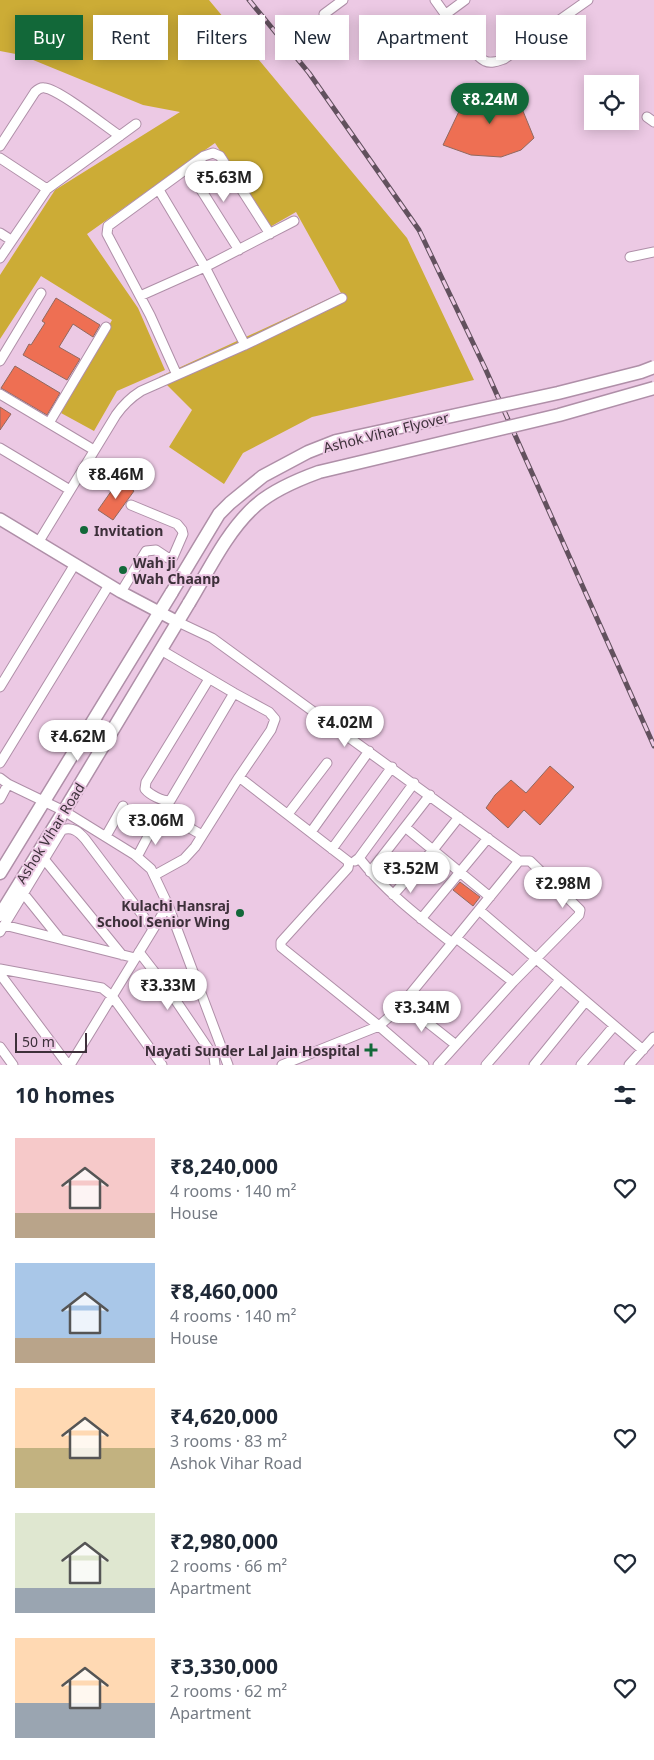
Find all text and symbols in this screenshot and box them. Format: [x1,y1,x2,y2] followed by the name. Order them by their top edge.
[15,15,83,60] chip: Buy
[93,15,168,60] chip: Rent
[178,15,265,60] chip: Filters
[275,15,349,60] chip: New
[359,15,486,60] chip: Apartment
[496,15,586,60] chip: House
[584,75,639,130] map controls
[584,75,639,130] button: locate
[449,82,531,125] pin: ₹8.24M
[462,88,518,110] text: ₹8.24M
[183,160,265,203] pin: ₹5.63M
[196,166,252,188] text: ₹5.63M
[321,407,451,457] street label: Ashok Vihar Flyover
[75,458,157,500] pin: ₹8.46M
[88,463,144,485] text: ₹8.46M
[94,521,163,540] place label: Invitation
[78,524,90,536] marker: Invitation
[133,553,220,588] place label: Wah ji Wah Chaanp
[117,564,129,576] marker: Wah ji Wah Chaanp
[304,706,386,748] pin: ₹4.02M
[317,711,373,733] text: ₹4.02M
[37,720,119,762] pin: ₹4.62M
[50,725,106,747] text: ₹4.62M
[11,779,89,887] street label: Ashok Vihar Road
[115,804,197,846] pin: ₹3.06M
[128,809,184,831] text: ₹3.06M
[370,852,452,894] pin: ₹3.52M
[383,857,439,879] text: ₹3.52M
[522,866,604,909] pin: ₹2.98M
[535,872,591,894] text: ₹2.98M
[97,896,230,931] place label: Kulachi Hansraj School Senior Wing
[234,907,246,919] marker: Kulachi Hansraj School Senior Wing
[127,968,209,1011] pin: ₹3.33M
[140,974,196,996] text: ₹3.33M
[381,990,463,1033] pin: ₹3.34M
[394,996,450,1018] text: ₹3.34M
[15,1030,88,1053] scale bar
[22,1032,55,1051] text: 50 m
[145,1041,360,1060] place label: Nayati Sunder Lal Jain Hospital
[364,1043,378,1057] marker: Nayati Sunder Lal Jain Hospital
[15,1081,115,1109] text: 10 homes
[611,1081,639,1109] icon: filters
[170,1152,278,1180] text: ₹8,240,000
[55,1158,115,1218] icon: home
[611,1174,639,1202] icon: heart
[170,1180,296,1202] text: 4 rooms · 140 m²
[170,1202,218,1224] text: House
[170,1277,278,1305] text: ₹8,460,000
[55,1283,115,1343] icon: home
[611,1299,639,1327] icon: heart
[170,1305,296,1327] text: 4 rooms · 140 m²
[170,1327,218,1349] text: House
[170,1402,278,1430] text: ₹4,620,000
[55,1408,115,1468] icon: home
[611,1424,639,1452] icon: heart
[170,1430,287,1452] text: 3 rooms · 83 m²
[170,1452,302,1474] text: Ashok Vihar Road
[170,1527,278,1555] text: ₹2,980,000
[55,1533,115,1593] icon: home
[611,1549,639,1577] icon: heart
[170,1555,287,1577] text: 2 rooms · 66 m²
[170,1577,251,1599] text: Apartment
[170,1652,278,1680] text: ₹3,330,000
[55,1658,115,1718] icon: home
[611,1674,639,1702] icon: heart
[170,1680,287,1702] text: 2 rooms · 62 m²
[170,1702,251,1724] text: Apartment

